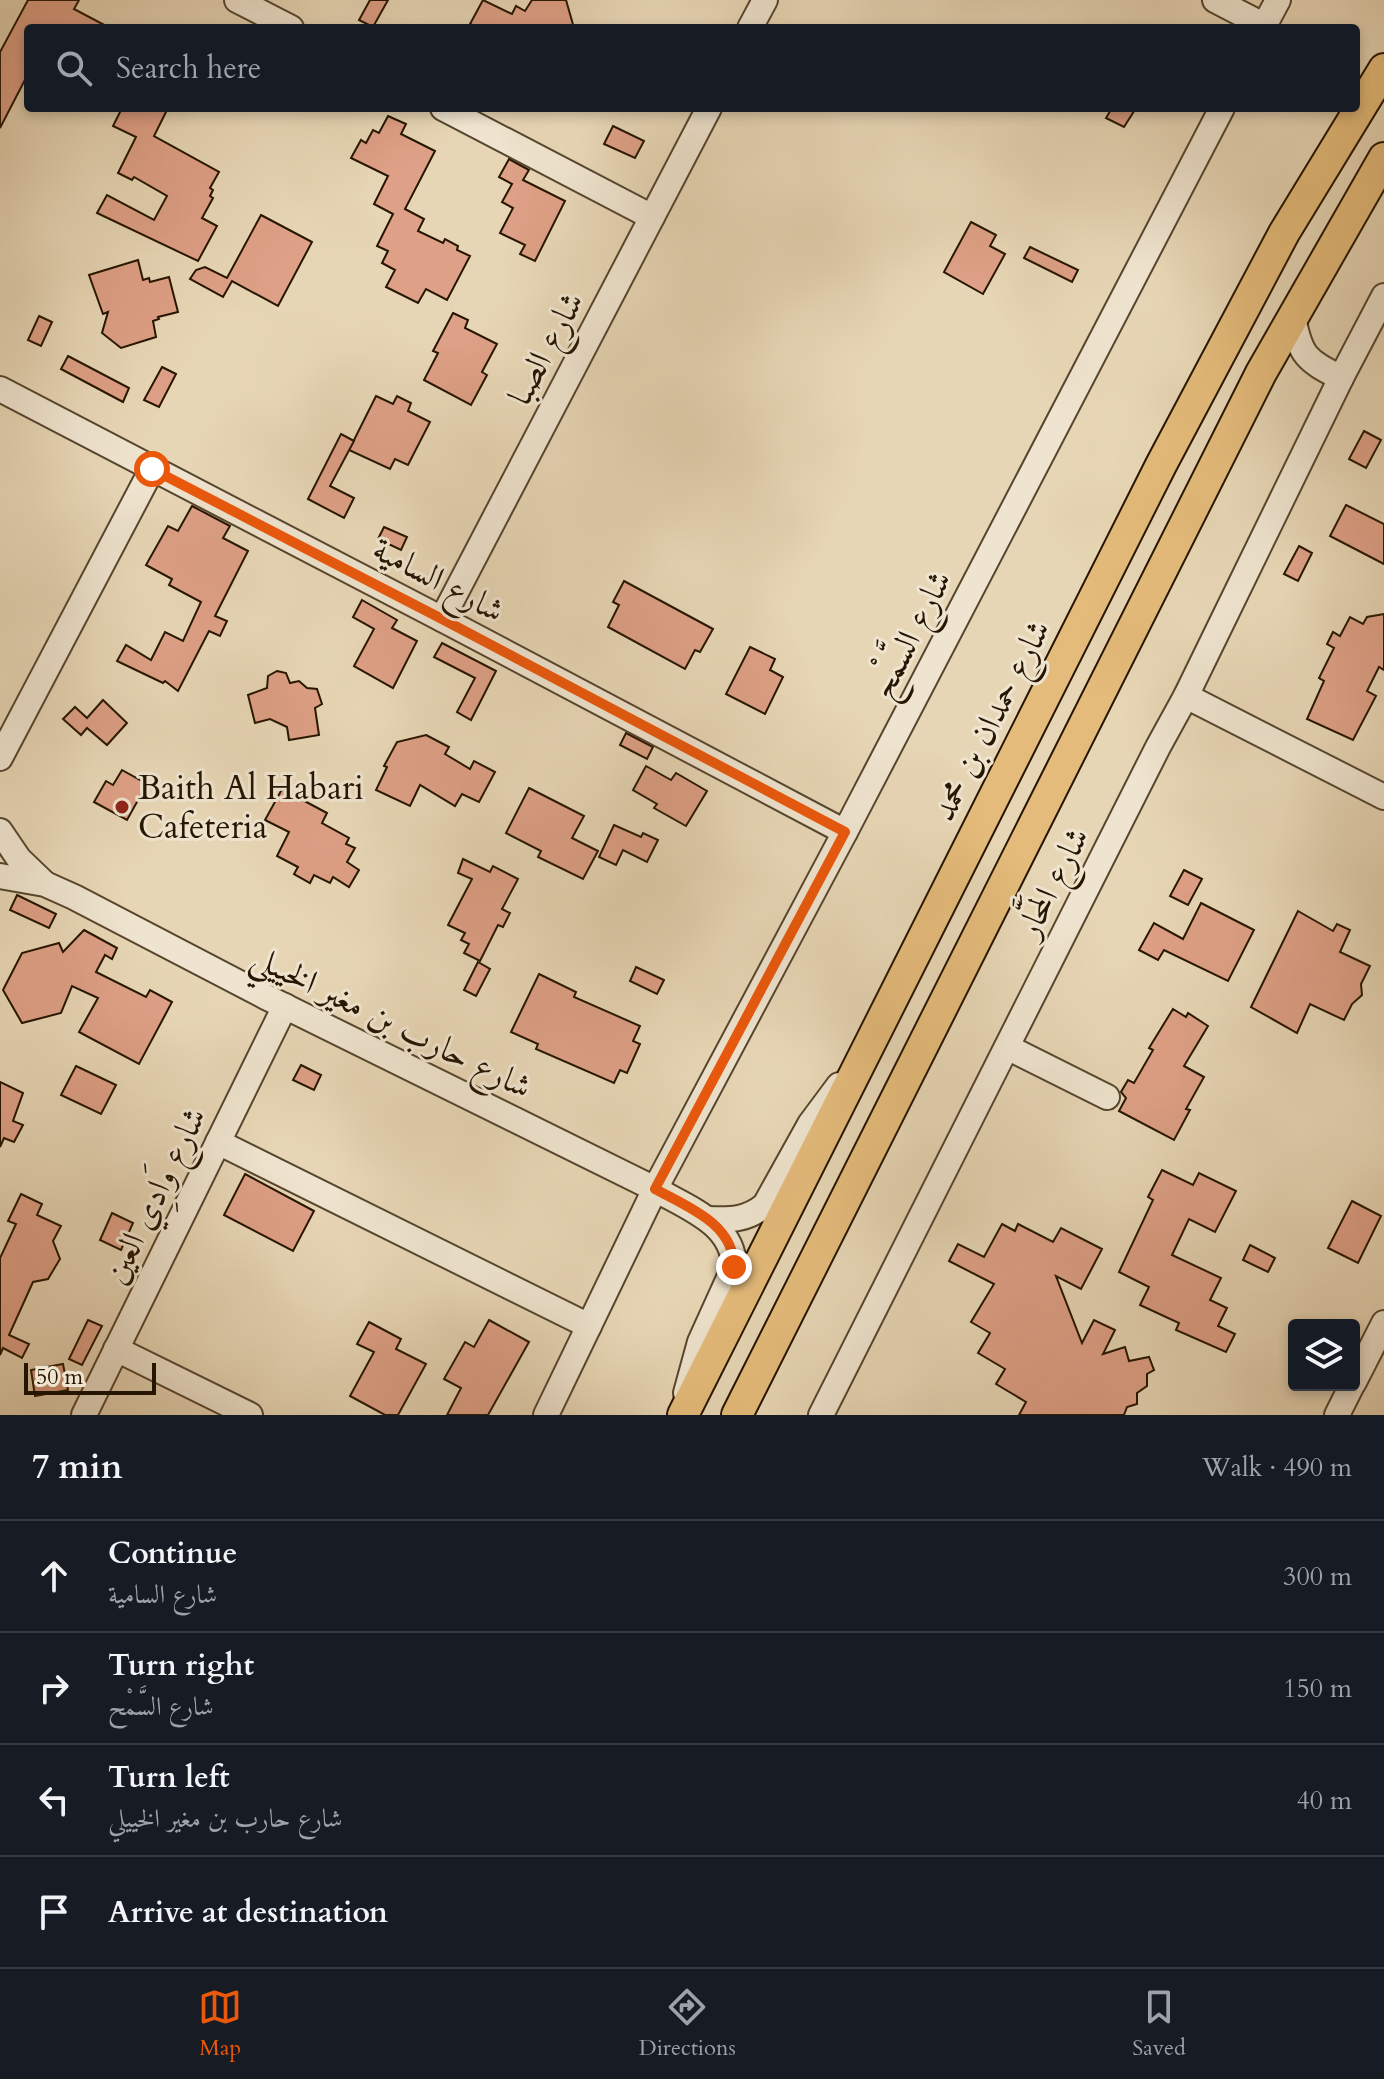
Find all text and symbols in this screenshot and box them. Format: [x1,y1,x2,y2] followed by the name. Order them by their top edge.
[24,24,1360,112] search box
[52,46,96,90] icon: search
[116,48,261,89] text: Search here
[497,284,599,416] street label: شارع الصبا
[134,451,170,487] route start
[362,526,512,638] street label: شارع السامية
[854,560,969,710] street label: شارع السَّمْح
[920,612,1066,831] street label: شارع حمدان بن محمد
[138,765,364,850] place label: Baith Al Habari Cafeteria
[113,798,131,816] marker: Baith Al Habari Cafeteria
[999,817,1105,951] street label: شارع المَحَّار
[240,934,539,1118] street label: شارع حارب بن مغير الخييلي
[91,1099,222,1294] street label: شارع وَادِي العين
[716,1249,752,1285] route end
[1288,1319,1360,1391] map controls
[1288,1319,1360,1391] button: layers
[24,1359,156,1395] scale bar
[36,1362,83,1392] text: 50 m
[32,1444,123,1490] text: 7 min
[1202,1450,1352,1485] text: Walk · 490 m
[108,1533,237,1574] text: Continue
[32,1554,76,1598] icon: ahead
[1283,1559,1352,1594] text: 300 m
[108,1577,217,1612] text: شارع السامية
[108,1645,254,1686] text: Turn right
[32,1666,76,1710] icon: right
[1283,1671,1352,1706] text: 150 m
[108,1689,214,1724] text: شارع السَّمْح
[108,1757,230,1798] text: Turn left
[32,1778,76,1822] icon: left
[1296,1783,1352,1818] text: 40 m
[108,1801,343,1836] text: شارع حارب بن مغير الخييلي
[32,1890,76,1934] icon: arrive
[108,1892,388,1933] text: Arrive at destination
[198,1985,242,2063] tab: Map
[639,1985,736,2063] tab: Directions
[1132,1985,1186,2063] tab: Saved

